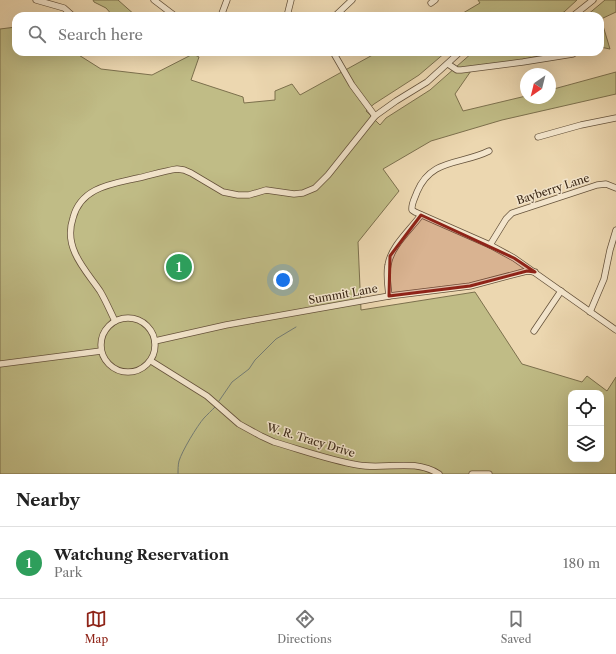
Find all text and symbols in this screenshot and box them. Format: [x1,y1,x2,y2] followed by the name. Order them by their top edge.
[12,12,604,56] search box
[26,23,48,45] icon: search
[58,25,143,44] text: Search here
[520,68,556,104] north arrow
[515,171,591,207] street label: Bayberry Lane
[166,252,192,282] pin: 1
[273,270,293,290] your location
[307,281,379,307] street label: Summit Lane
[568,390,604,462] map controls
[568,390,604,426] button: locate
[264,420,357,460] street label: W. R. Tracy Drive
[568,426,604,462] button: layers
[16,490,80,510] text: Nearby
[54,545,229,564] text: Watchung Reservation
[26,555,32,571] text: 1
[563,555,600,571] text: 180 m
[54,564,82,580] text: Park
[85,608,108,646] tab: Map
[277,608,332,646] tab: Directions
[501,608,531,646] tab: Saved

